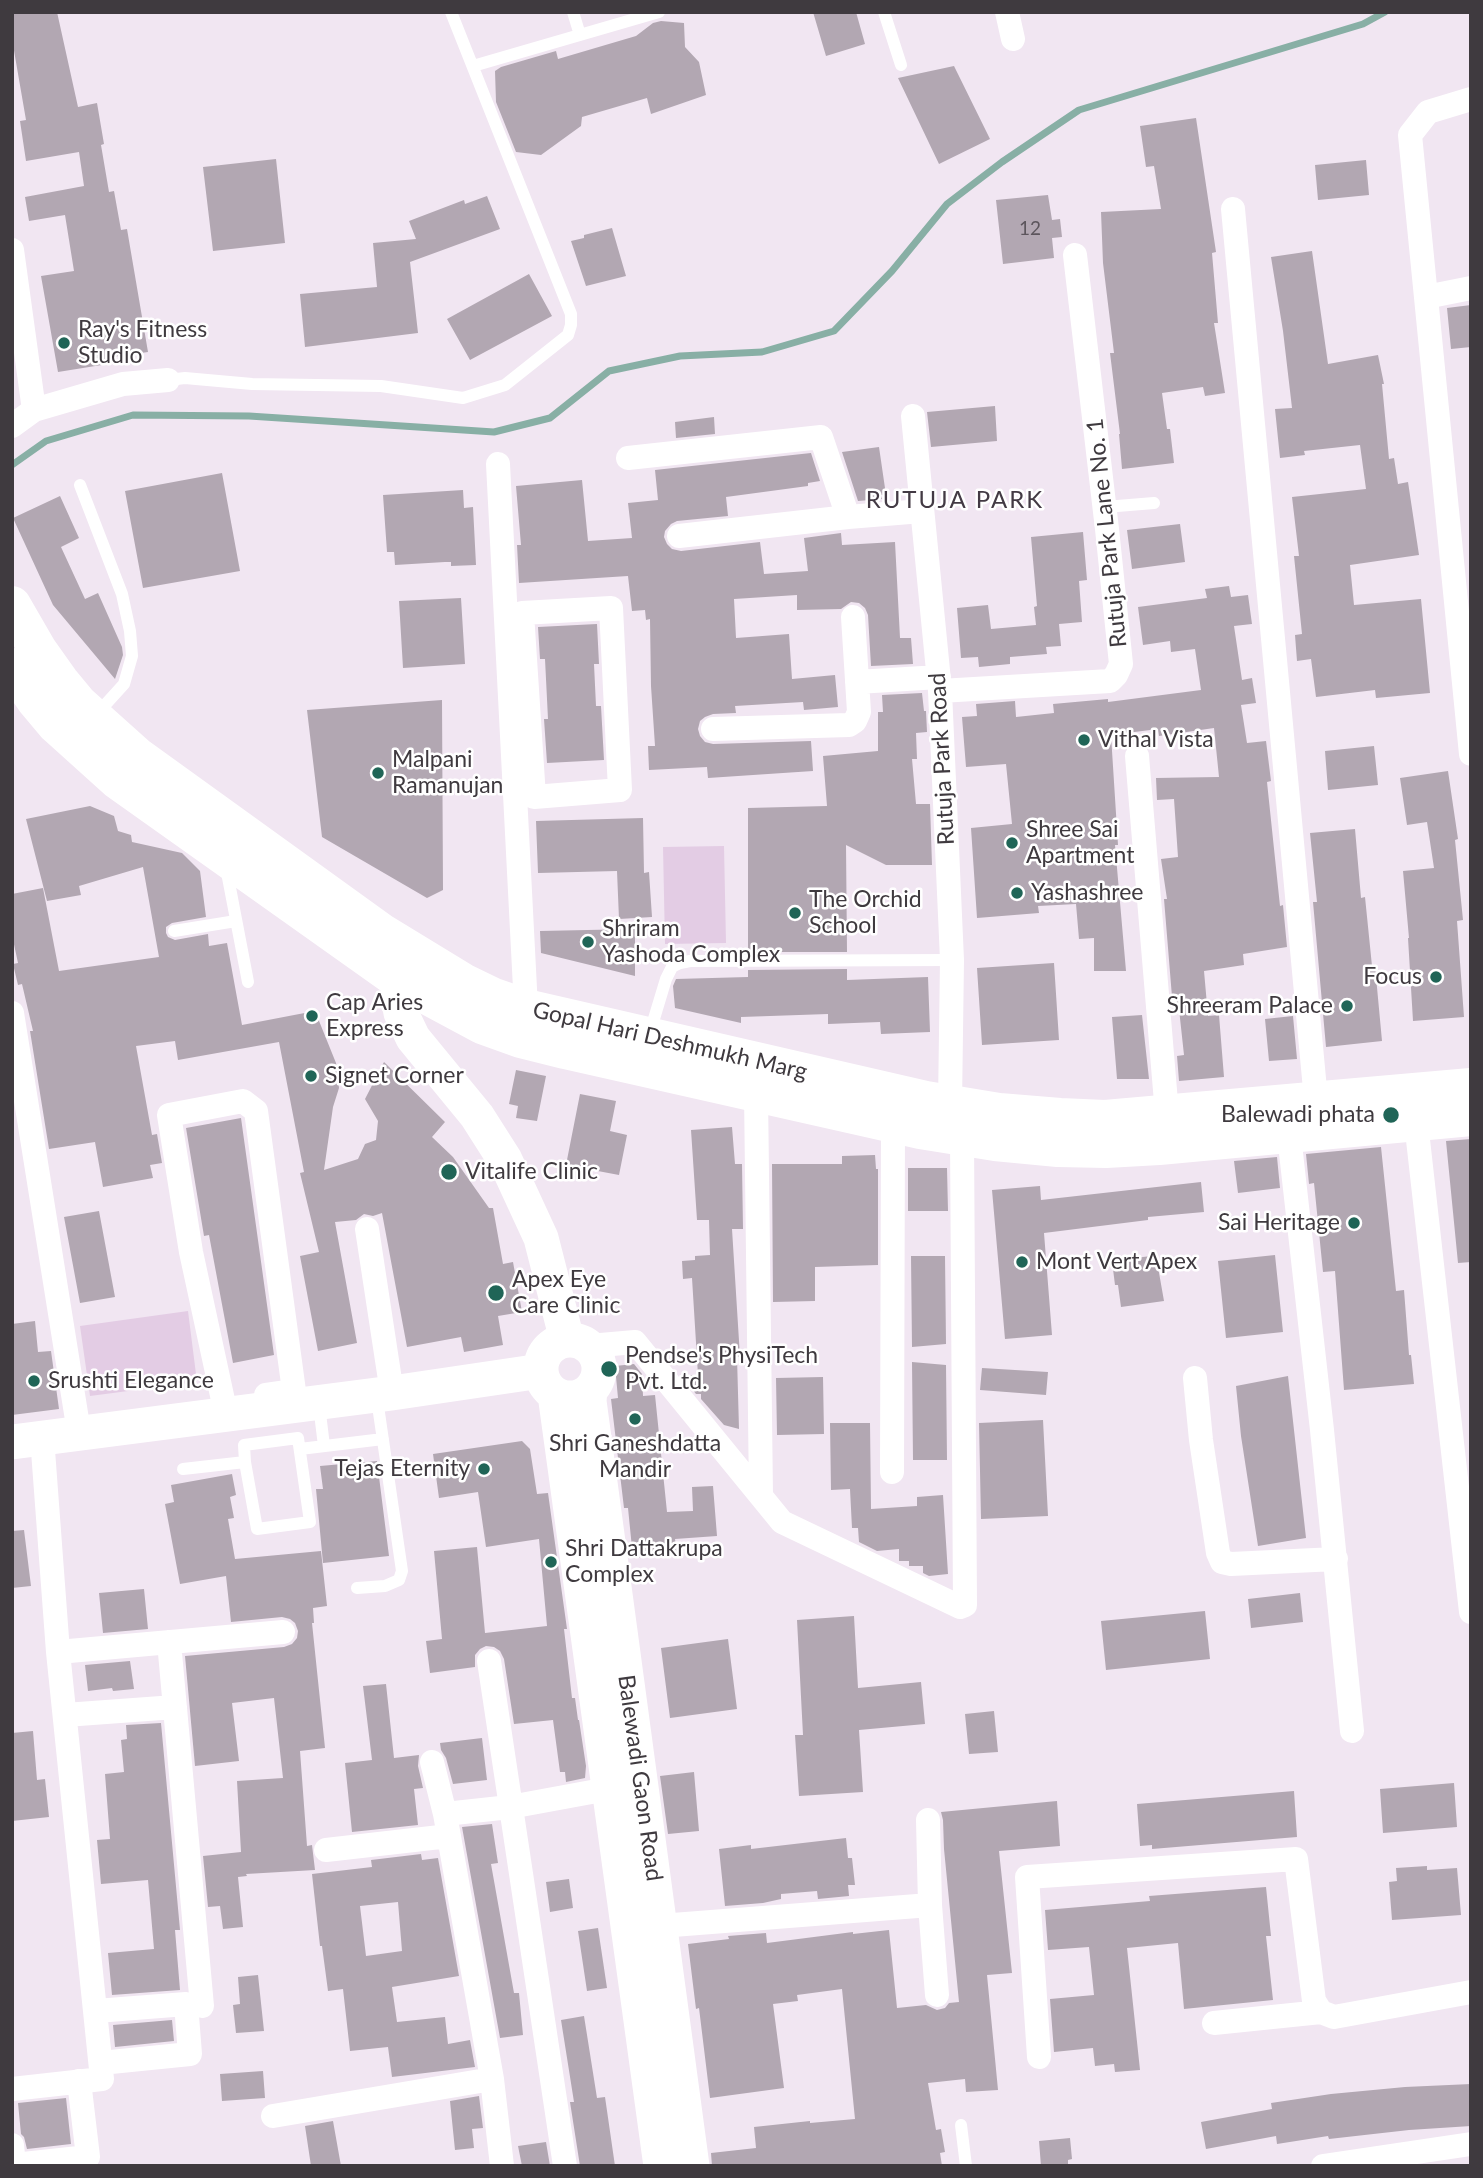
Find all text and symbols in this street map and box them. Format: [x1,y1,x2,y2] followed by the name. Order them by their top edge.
[1019,218,1041,240] house number: 12
[78,316,207,370] place label: Ray's Fitness Studio
[56,335,72,351] marker: Ray's Fitness Studio
[1081,417,1133,649] street label: Rutuja Park Lane No. 1
[867,486,1043,514] district label: RUTUJA PARK
[924,672,960,846] street label: Rutuja Park Road
[1098,726,1214,754] place label: Vithal Vista
[1076,732,1092,748] marker: Vithal Vista
[392,746,503,800] place label: Malpani Ramanujan
[370,765,386,781] marker: Malpani Ramanujan
[1026,816,1134,870] place label: Shree Sai Apartment
[1004,835,1020,851] marker: Shree Sai Apartment
[1031,879,1143,907] place label: Yashashree
[1009,885,1025,901] marker: Yashashree
[809,886,922,940] place label: The Orchid School
[787,905,803,921] marker: The Orchid School
[602,915,780,969] place label: Shriram Yashoda Complex
[580,934,596,950] marker: Shriram Yashoda Complex
[1363,963,1422,991] place label: Focus
[1428,969,1444,985] marker: Focus
[326,989,423,1043] place label: Cap Aries Express
[1167,992,1333,1020] place label: Shreeram Palace
[530,996,810,1086] street label: Gopal Hari Deshmukh Marg
[1339,998,1355,1014] marker: Shreeram Palace
[304,1008,320,1024] marker: Cap Aries Express
[325,1062,464,1090] place label: Signet Corner
[303,1068,319,1084] marker: Signet Corner
[1221,1101,1375,1129] place label: Balewadi phata
[1381,1105,1401,1125] marker: Balewadi phata
[465,1158,598,1186] place label: Vitalife Clinic
[439,1162,459,1182] marker: Vitalife Clinic
[1218,1209,1340,1237] place label: Sai Heritage
[1346,1215,1362,1231] marker: Sai Heritage
[1036,1248,1197,1276] place label: Mont Vert Apex
[1014,1254,1030,1270] marker: Mont Vert Apex
[512,1266,620,1320] place label: Apex Eye Care Clinic
[486,1283,506,1303] marker: Apex Eye Care Clinic
[625,1342,818,1396] place label: Pendse's PhysiTech Pvt. Ltd.
[599,1359,619,1379] marker: Pendse's PhysiTech Pvt. Ltd.
[48,1367,214,1395] place label: Srushti Elegance
[26,1373,42,1389] marker: Srushti Elegance
[627,1411,643,1427] marker: Shri Ganeshdatta Mandir
[549,1430,721,1484] place label: Shri Ganeshdatta Mandir
[334,1455,470,1483] place label: Tejas Eternity
[476,1461,492,1477] marker: Tejas Eternity
[565,1535,723,1589] place label: Shri Dattakrupa Complex
[543,1554,559,1570] marker: Shri Dattakrupa Complex
[612,1673,668,1883] street label: Balewadi Gaon Road

